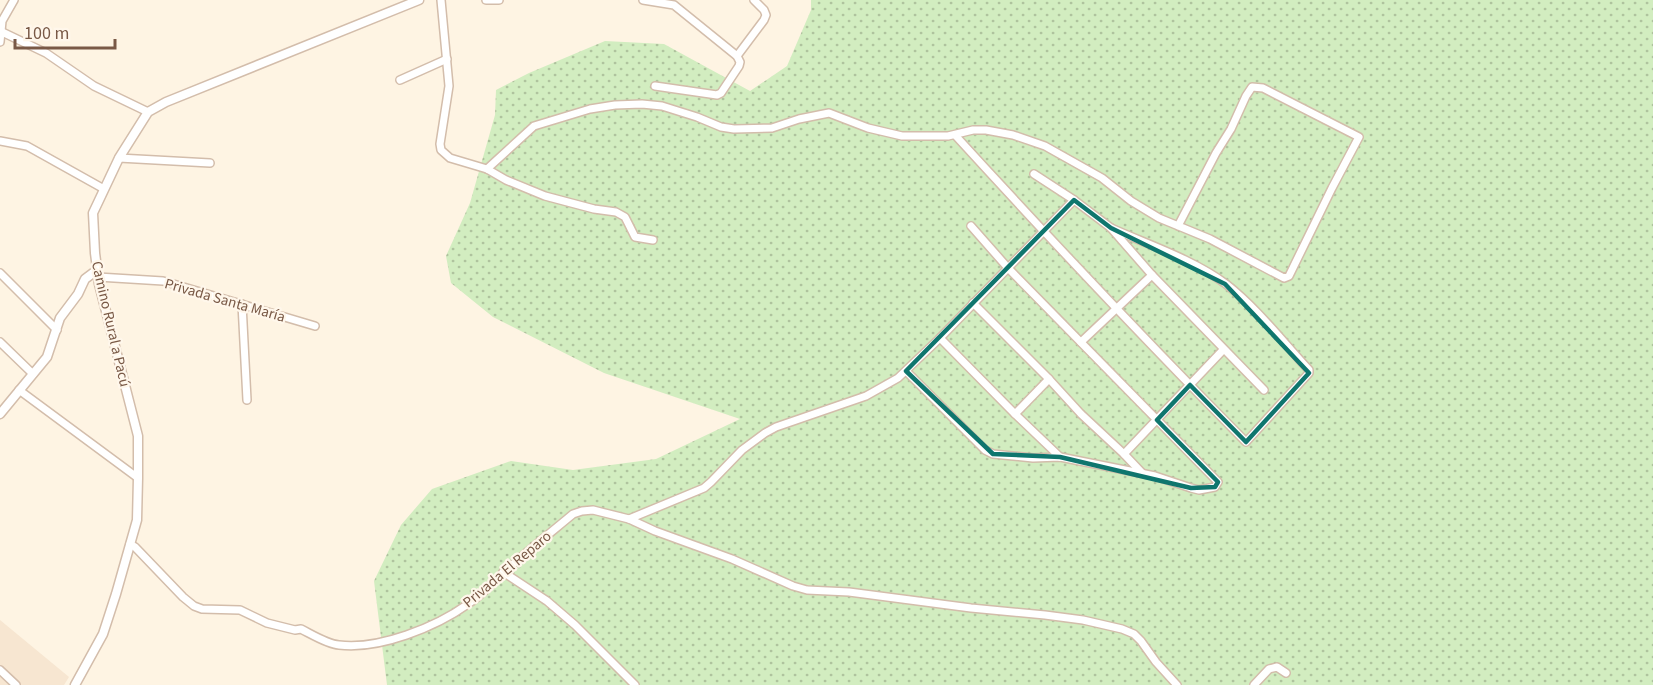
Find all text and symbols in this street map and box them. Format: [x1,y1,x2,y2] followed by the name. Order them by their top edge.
[15,12,116,50] scale bar
[24,21,69,46] text: 100 m
[86,259,135,389] street label: Camino Rural a Pacú
[162,273,288,328] street label: Privada Santa María
[458,526,556,613] street label: Privada El Reparo

